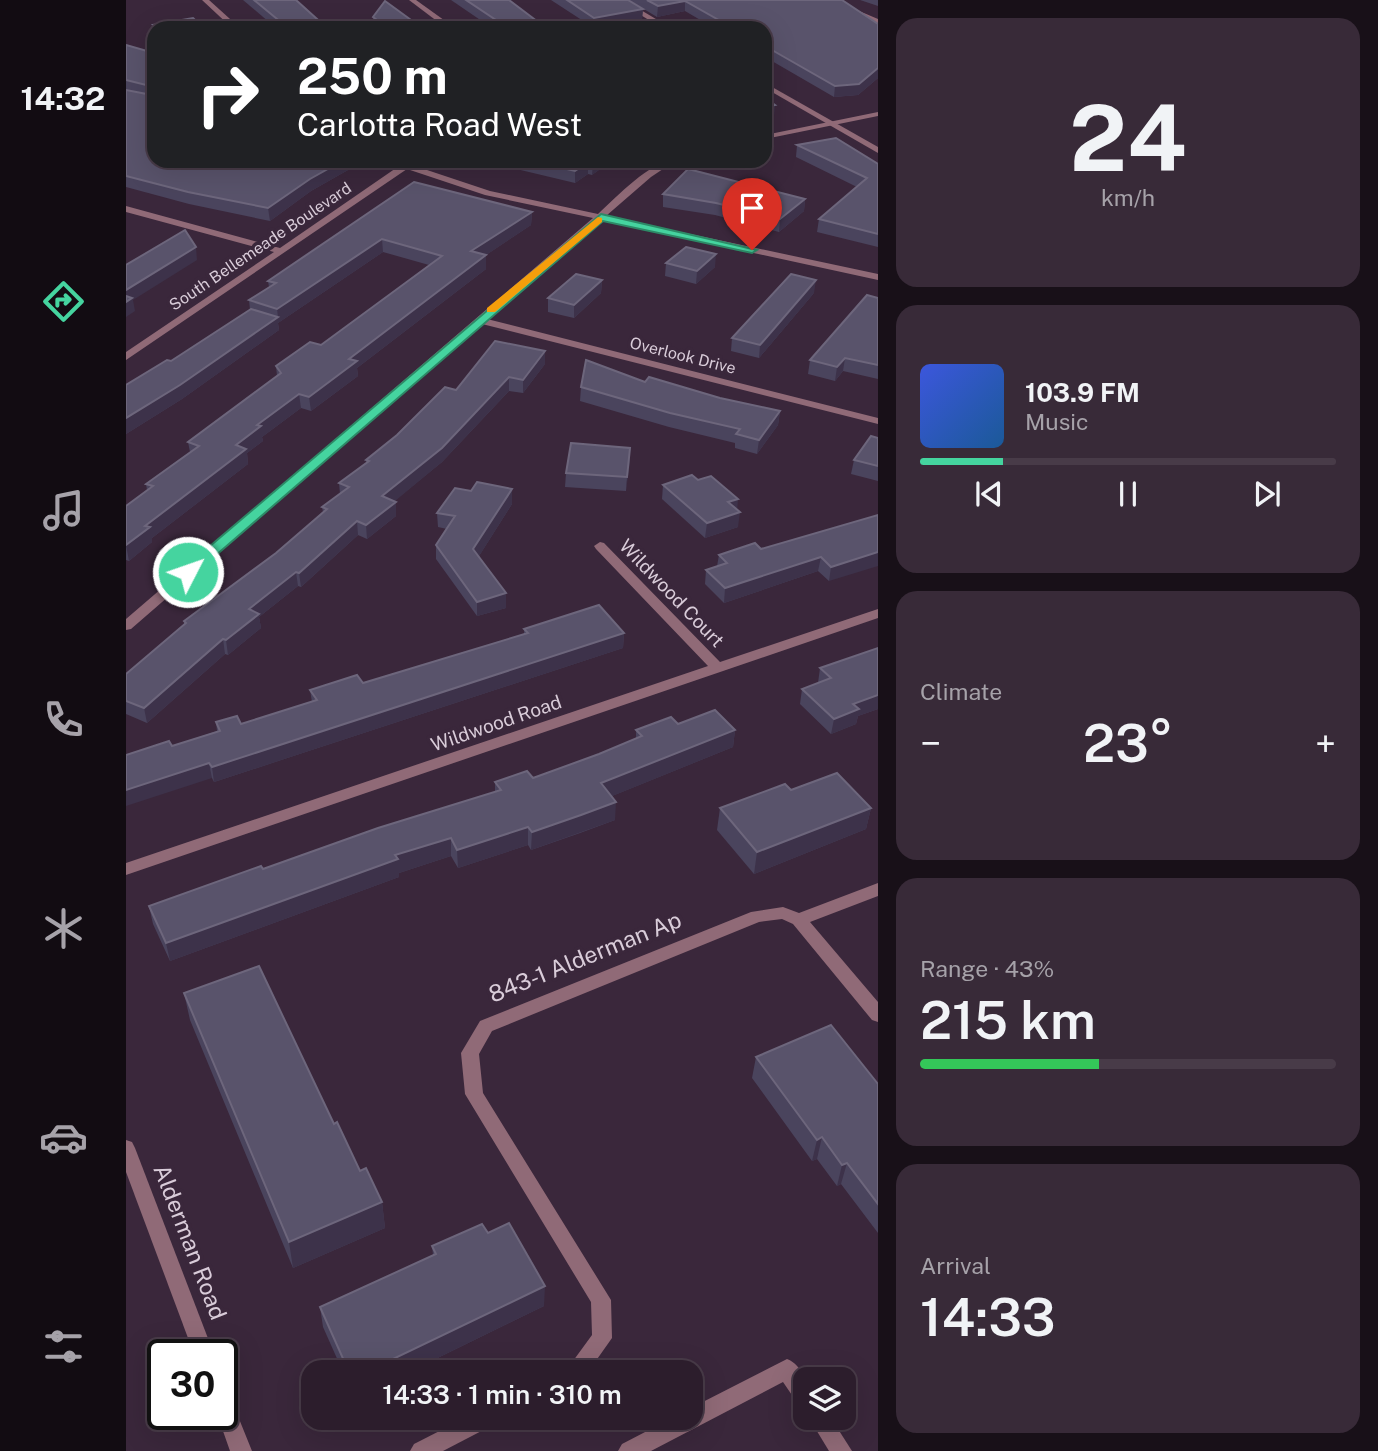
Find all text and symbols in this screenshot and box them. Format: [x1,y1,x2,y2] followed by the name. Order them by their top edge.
[297,47,448,105] text: 250 m
[182,49,273,140] icon: right
[21,80,105,117] text: 14:32
[1069,85,1187,191] text: 24
[297,106,582,143] text: Carlotta Road West
[166,178,355,314] street label: South Bellemeade Boulevard
[722,178,782,250] pin
[1101,184,1155,211] text: km/h
[733,189,771,227] icon: arrive
[39,277,88,326] icon: directions
[628,333,738,378] street label: Overlook Drive
[1025,377,1140,408] text: 103.9 FM
[1025,408,1089,435] text: Music
[970,475,1008,513] icon: previous
[1109,475,1147,513] icon: pause
[1248,475,1286,513] icon: next
[39,486,88,535] icon: music
[151,535,225,609] position arrow
[615,535,729,651] street label: Wildwood Court
[920,678,1002,705] text: Climate
[428,690,564,756] street label: Wildwood Road
[39,695,88,744] icon: phone
[1083,713,1173,774] text: 23°
[920,721,941,766] text: −
[1315,721,1336,766] text: +
[39,904,88,953] icon: climate
[484,906,685,1008] street label: 843-1 Alderman Ap
[920,955,1054,982] text: Range · 43%
[920,990,1096,1051] text: 215 km
[39,1113,88,1162] icon: car
[148,1160,233,1323] street label: Alderman Road
[920,1252,991,1279] text: Arrival
[920,1287,1055,1348] text: 14:33
[39,1322,88,1371] icon: filters
[147,1339,238,1430] speed limit sign: 30
[793,1367,856,1430] map controls
[793,1367,856,1430] button: layers
[382,1379,622,1410] text: 14:33 · 1 min · 310 m

